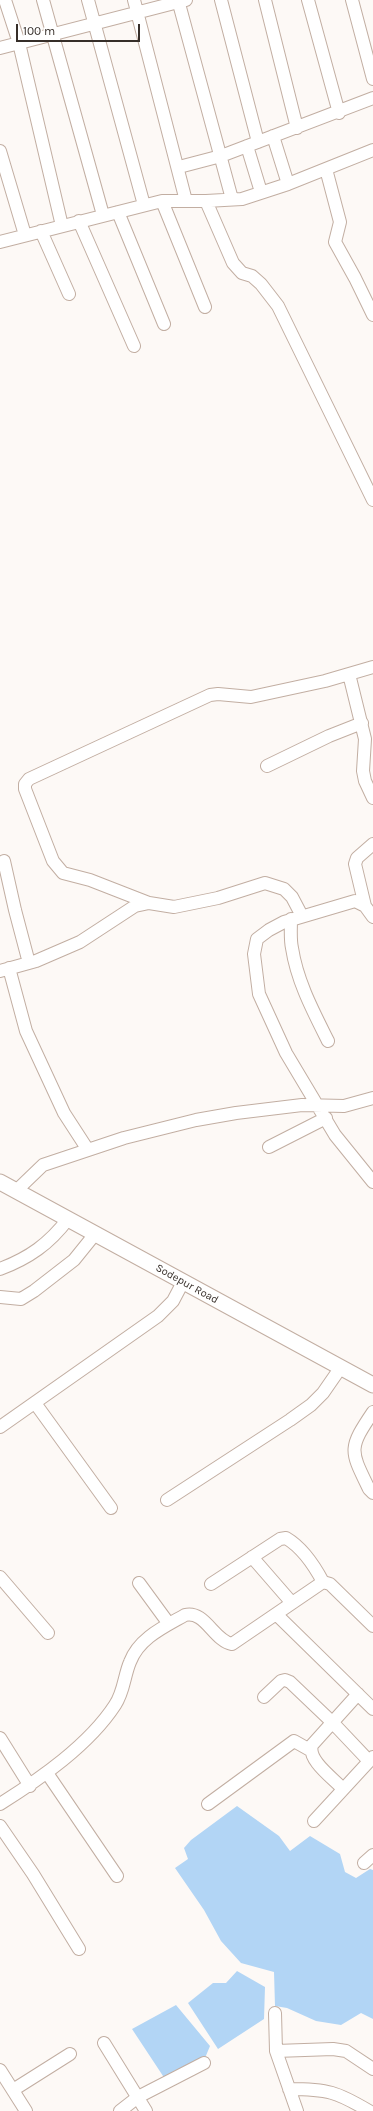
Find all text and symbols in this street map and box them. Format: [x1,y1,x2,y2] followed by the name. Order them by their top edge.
[18,16,142,42] scale bar
[23,24,55,38] text: 100 m
[153,1261,221,1307] street label: Sodepur Road

